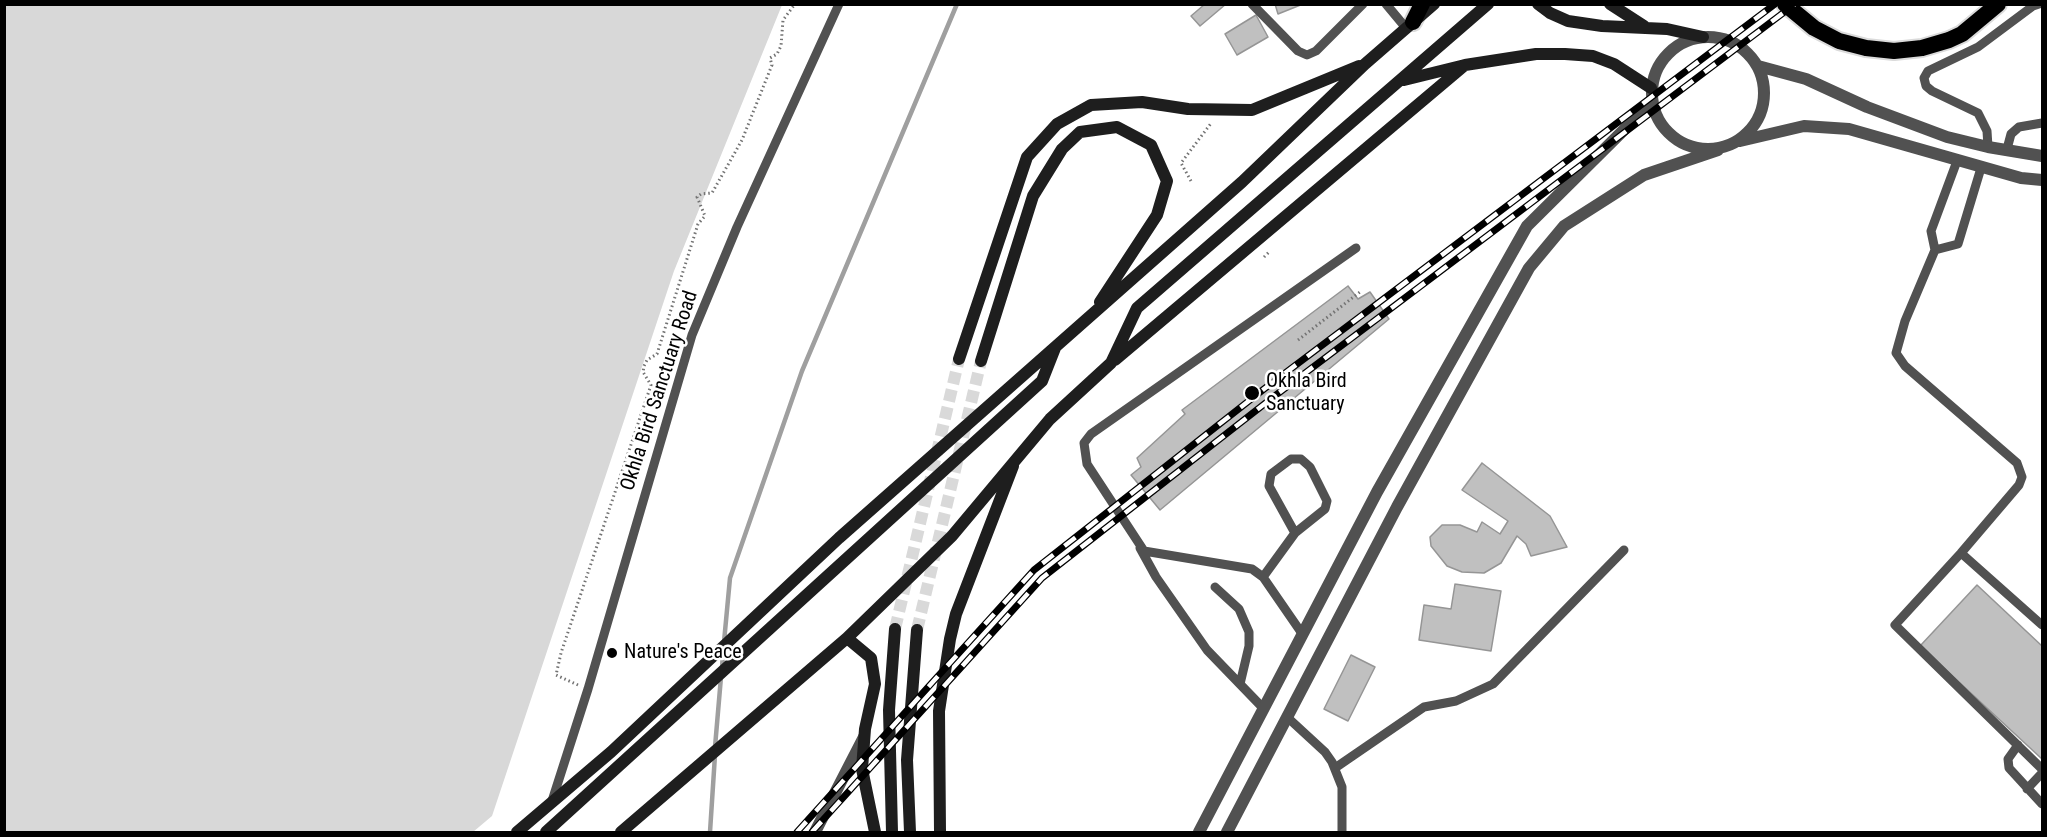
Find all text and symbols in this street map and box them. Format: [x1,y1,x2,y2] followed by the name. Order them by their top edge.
[616,288,704,494] street label: Okhla Bird Sanctuary Road
[1266,370,1347,417] place label: Okhla Bird Sanctuary
[1243,384,1261,402] marker: Okhla Bird Sanctuary
[624,641,742,665] place label: Nature's Peace
[605,646,619,660] marker: Nature's Peace

